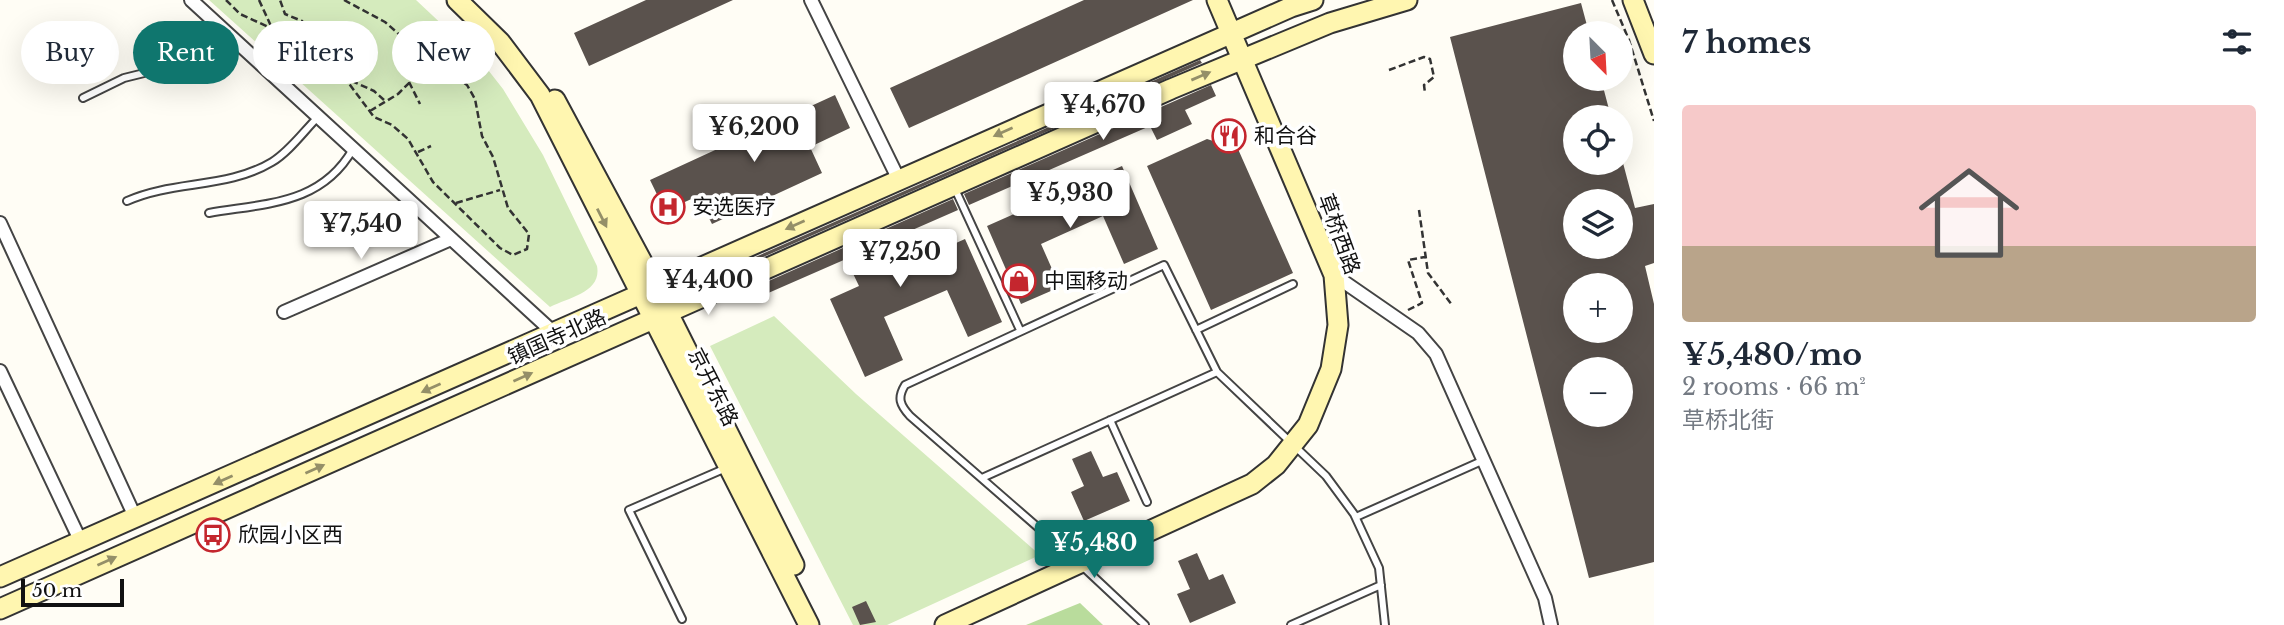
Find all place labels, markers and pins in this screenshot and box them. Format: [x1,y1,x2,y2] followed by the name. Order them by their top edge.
[1046,82,1160,142] pin: ¥4,670
[697,104,811,164] pin: ¥6,200
[1210,117,1248,155] restaurant icon: 和合谷
[1254,123,1317,149] place label: 和合谷
[1013,170,1127,230] pin: ¥5,930
[649,188,687,226] hospital icon: 安选医疗
[692,194,776,220] place label: 安选医疗
[304,202,418,261] pin: ¥7,540
[843,230,957,289] pin: ¥7,250
[651,258,765,317] pin: ¥4,400
[1000,262,1038,300] shop icon: 中国移动
[1044,268,1128,294] place label: 中国移动
[194,516,232,554] bus stop icon: 欣园小区西
[1037,520,1151,580] pin: ¥5,480
[238,522,343,548] place label: 欣园小区西

